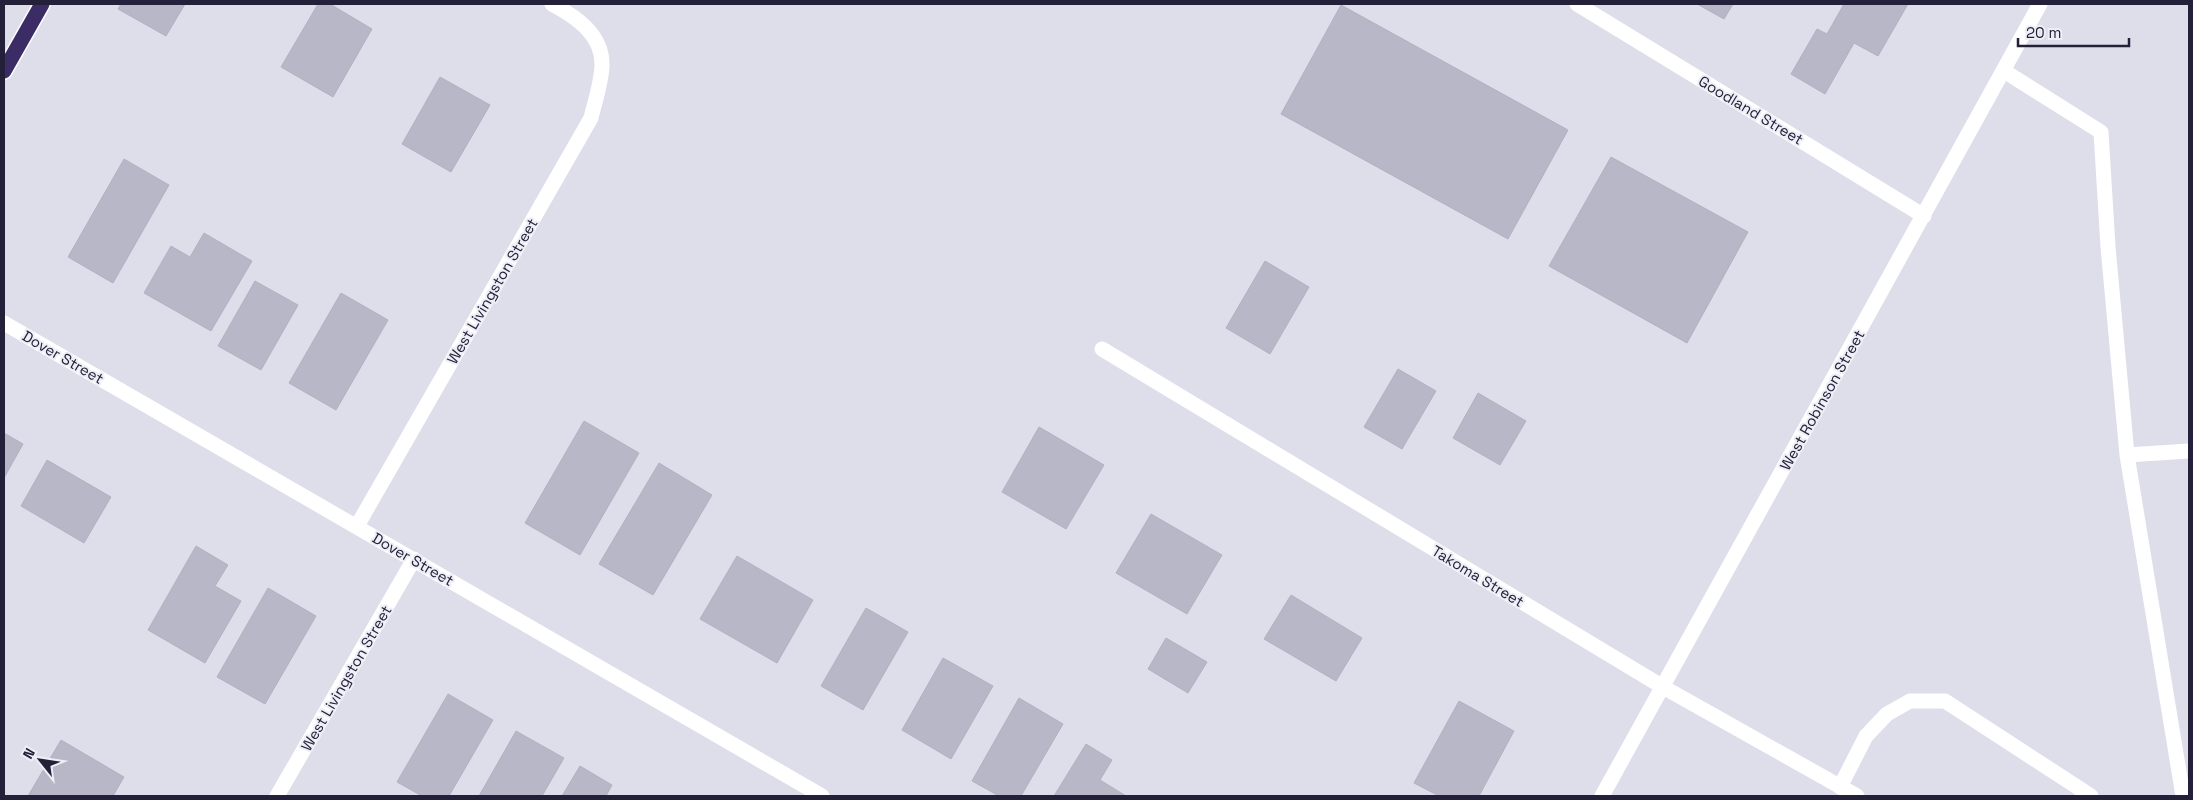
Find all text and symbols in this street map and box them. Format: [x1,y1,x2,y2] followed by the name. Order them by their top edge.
[2018,15,2129,47] scale bar
[2026,23,2061,42] text: 20 m
[1695,71,1807,149] street label: Goodland Street
[442,215,542,367] street label: West Livingston Street
[19,326,107,388] street label: Dover Street
[1775,326,1869,474] street label: West Robinson Street
[369,528,457,590] street label: Dover Street
[1428,541,1528,611] street label: Takoma Street
[296,602,396,754] street label: West Livingston Street
[15,735,65,785] north arrow
[19,745,39,762] text: N

